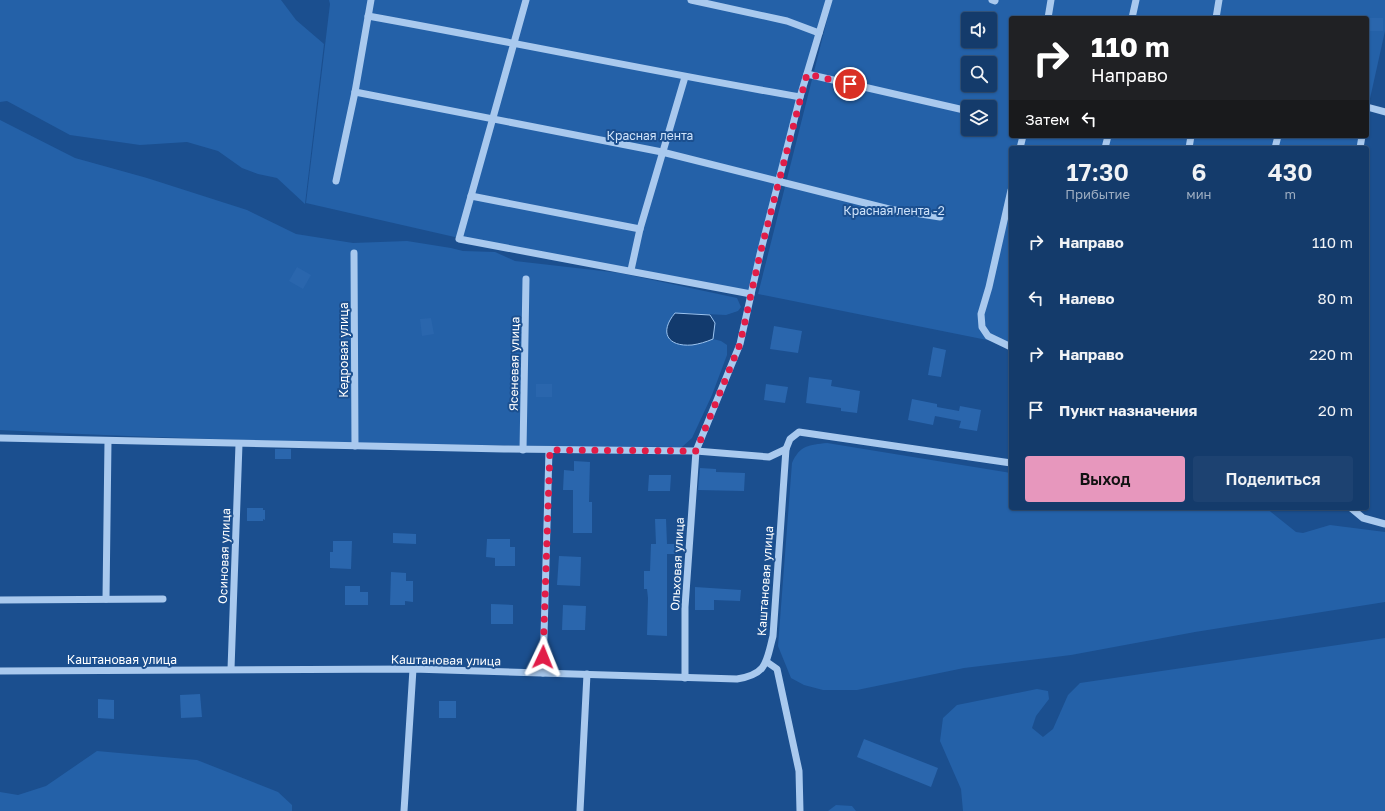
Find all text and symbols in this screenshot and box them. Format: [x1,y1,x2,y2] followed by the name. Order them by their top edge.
[961,12,997,136] map controls
[961,12,997,48] button: sound
[1091,30,1170,63] text: 110 m
[1025,32,1077,84] icon: right
[961,56,997,92] button: search
[1091,64,1168,86] text: Направо
[833,67,867,101] pin
[839,73,861,95] icon: arrive
[961,100,997,136] button: layers
[1078,108,1100,130] icon: left
[1025,110,1070,128] text: Затем
[607,128,693,143] park label: Красная лента
[1066,157,1129,186] text: 17:30
[1191,157,1206,186] text: 6
[1268,157,1313,186] text: 430
[1065,186,1130,202] text: Прибытие
[1186,186,1212,202] text: мин
[1284,186,1296,202] text: m
[843,203,945,218] park label: Красная лента -2
[1025,231,1047,253] icon: right
[1059,233,1124,251] text: Направо
[1312,233,1353,251] text: 110 m
[1025,287,1047,309] icon: left
[1059,289,1115,307] text: Налево
[1318,289,1353,307] text: 80 m
[336,302,351,398] street label: Кедровая улица
[506,317,522,411] street label: Ясеневая улица
[1025,343,1047,365] icon: right
[1059,345,1124,363] text: Направо
[1309,345,1353,363] text: 220 m
[1025,399,1047,421] icon: arrive
[1059,401,1197,419] text: Пункт назначения
[1318,401,1353,419] text: 20 m
[1025,456,1185,502] button: Выход
[1193,456,1353,502] button: Поделиться
[215,508,233,604] street label: Осиновая улица
[667,517,687,611] street label: Ольховая улица
[754,525,776,637] street label: Каштановая улица
[522,636,564,678] position arrow
[67,652,177,667] street label: Каштановая улица
[391,652,501,668] street label: Каштановая улица

